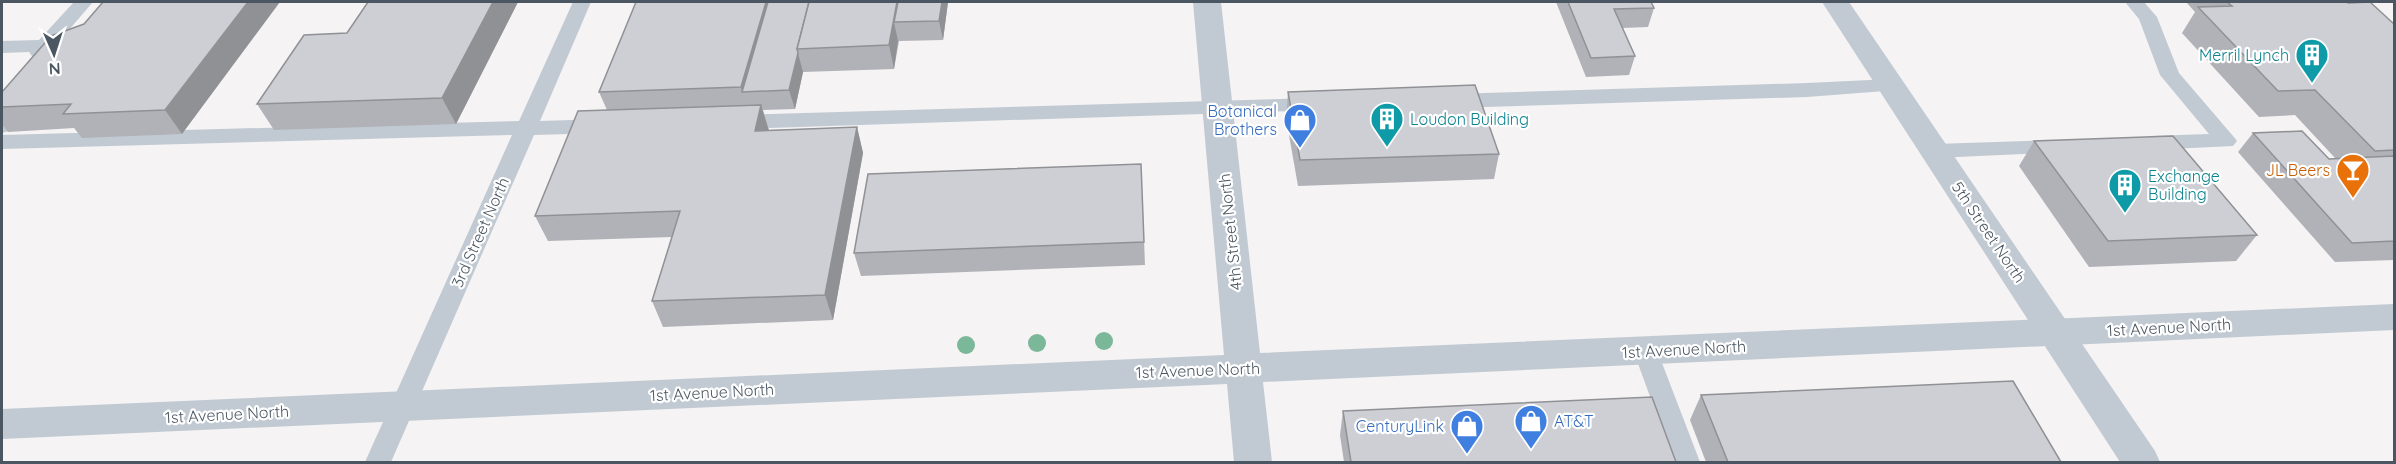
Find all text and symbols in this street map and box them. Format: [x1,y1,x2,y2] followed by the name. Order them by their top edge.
[24,24,84,84] north arrow
[2294,37,2330,84] building icon: Merril Lynch
[2199,45,2289,65] place label: Merril Lynch
[48,59,61,79] text: N
[1207,101,1277,139] place label: Botanical Brothers
[1369,101,1405,148] building icon: Loudon Building
[1282,102,1318,149] shop icon: Botanical Brothers
[1410,109,1529,129] place label: Loudon Building
[2335,152,2371,199] bar icon: JL Beers
[2266,160,2330,180] place label: JL Beers
[2148,166,2220,204] place label: Exchange Building
[2107,167,2143,214] building icon: Exchange Building
[1214,173,1246,291] street label: 4th Street North
[447,174,513,290] street label: 3rd Street North
[1948,178,2030,286] street label: 5th Street North
[2106,314,2232,340] street label: 1st Avenue North
[1621,336,1747,362] street label: 1st Avenue North
[1136,358,1260,382] street label: 1st Avenue North
[649,379,775,405] street label: 1st Avenue North
[164,401,290,427] street label: 1st Avenue North
[1513,403,1549,450] shop icon: AT&T
[1449,408,1485,455] shop icon: CenturyLink
[1554,411,1594,431] place label: AT&T
[1356,416,1444,436] place label: CenturyLink

